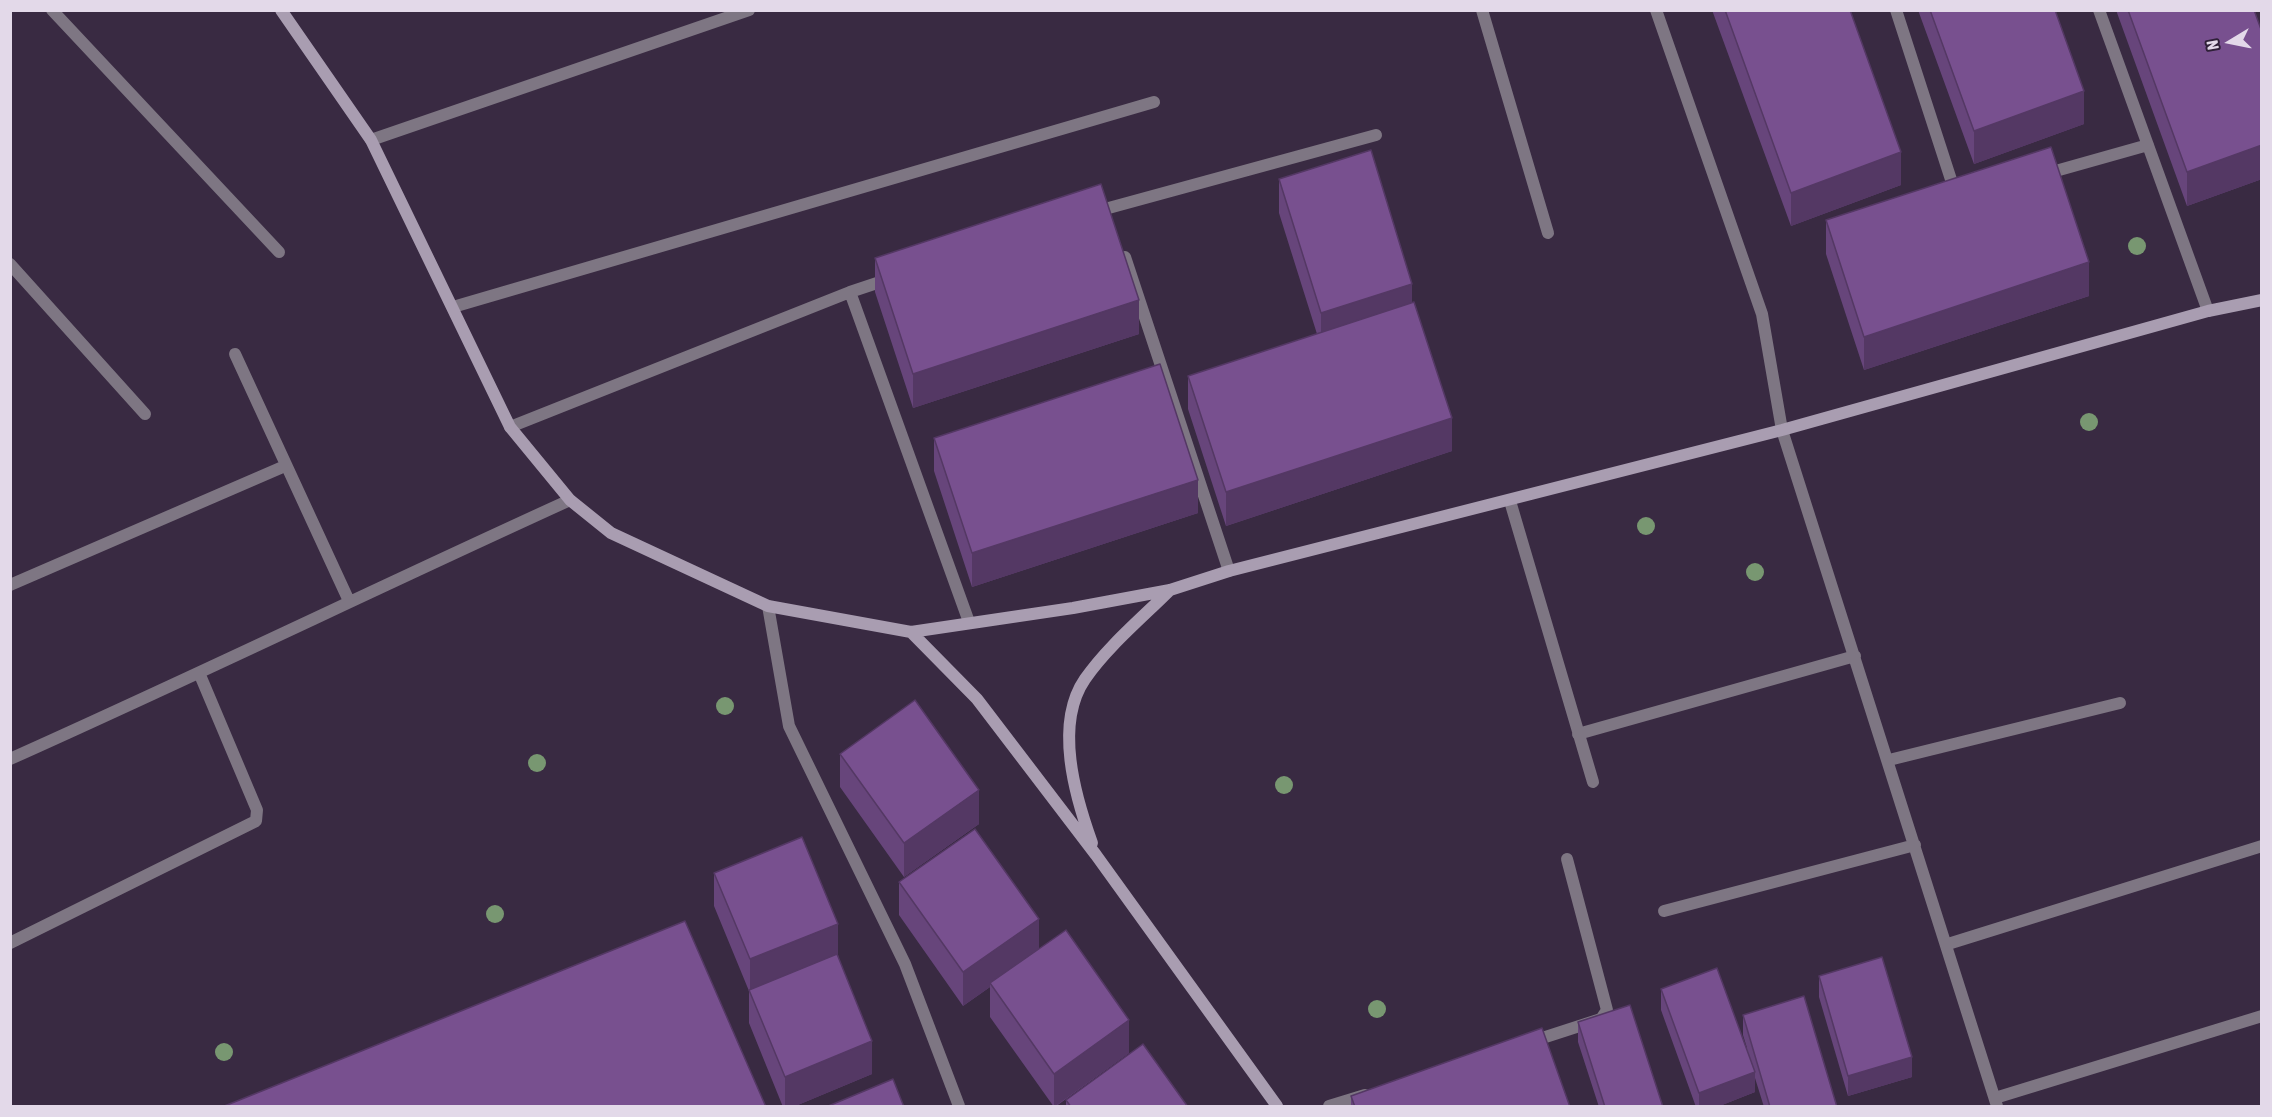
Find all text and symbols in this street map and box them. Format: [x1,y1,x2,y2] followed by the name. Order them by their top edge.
[2200,12,2260,72] north arrow
[2203,39,2222,51] text: N

